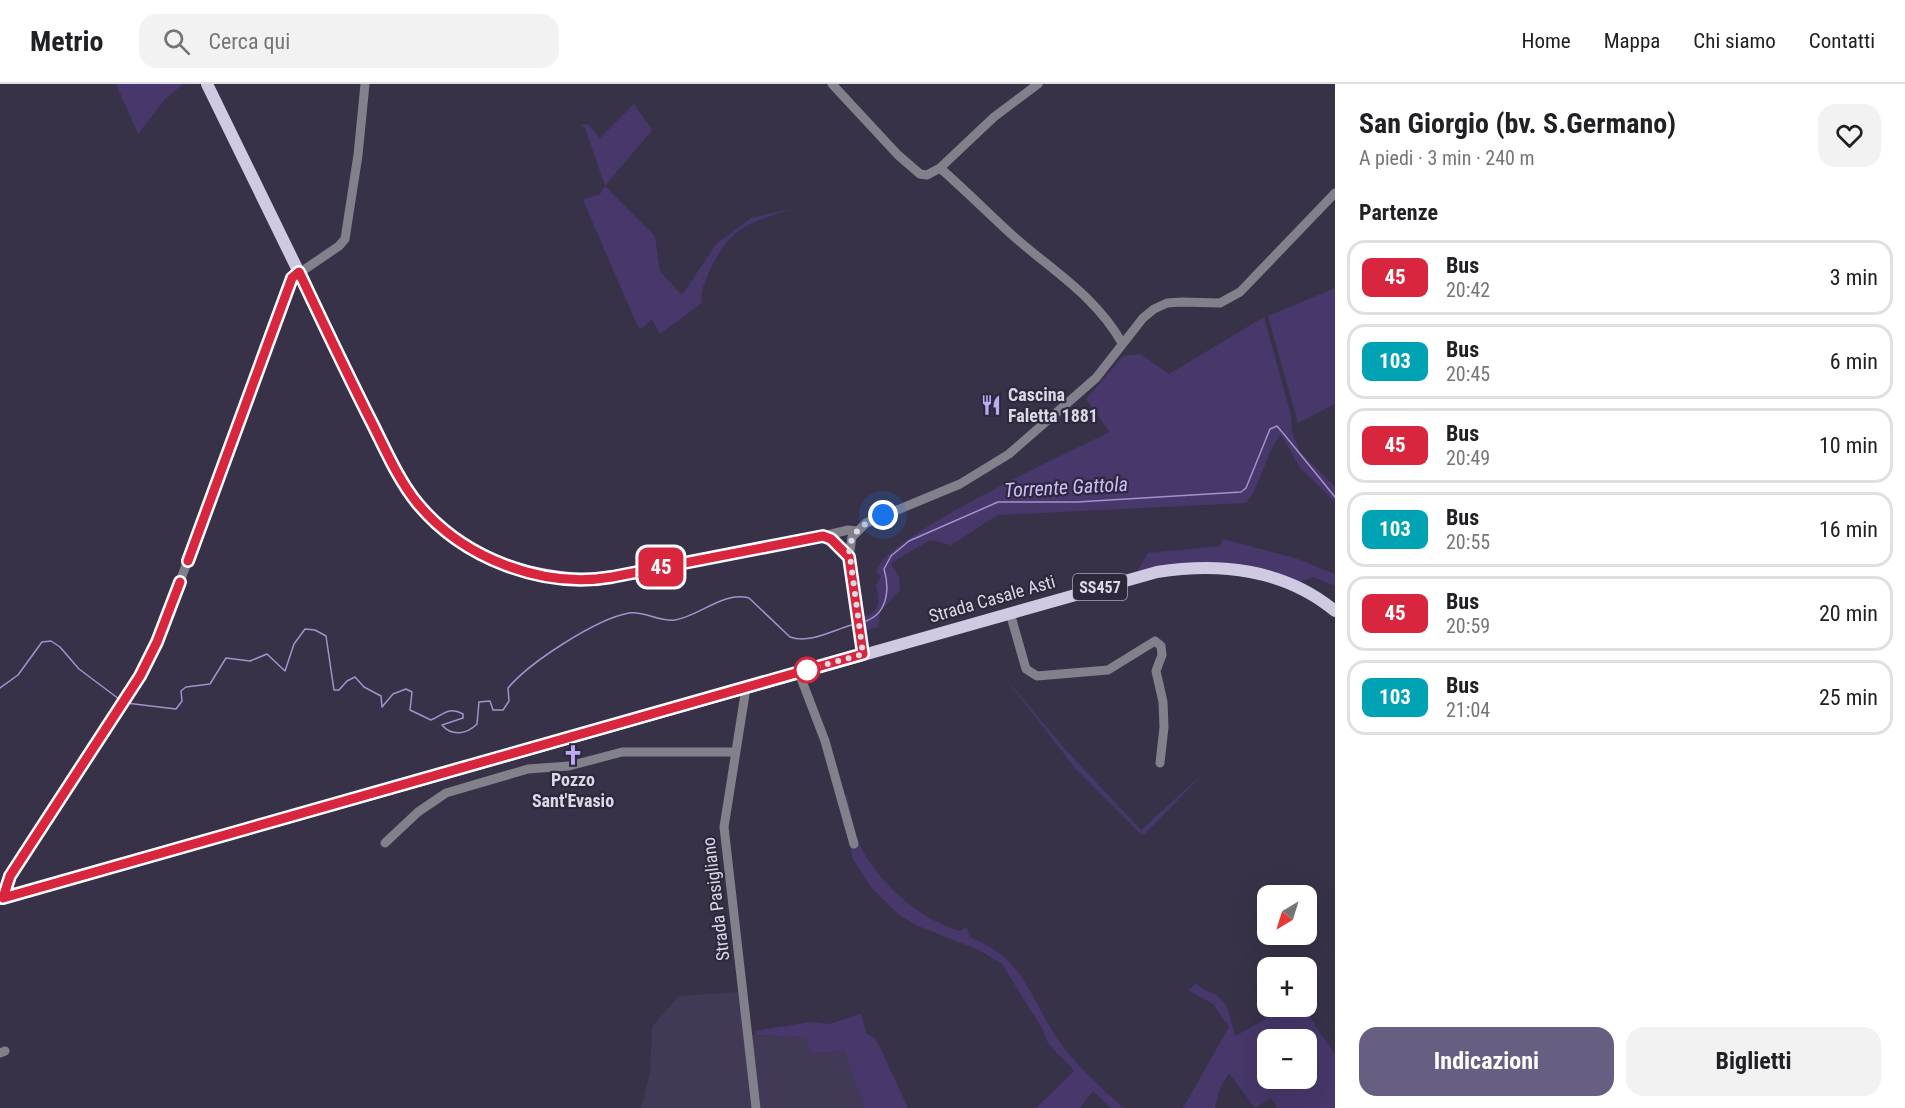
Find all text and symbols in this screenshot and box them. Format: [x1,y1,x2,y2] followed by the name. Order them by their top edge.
[139,14,559,68] search box
[30,25,103,58] text: Metrio
[160,25,193,58] icon: search
[208,29,290,54] text: Cerca qui
[1521,29,1571,53] text: Home
[1604,29,1660,53] text: Mappa
[1693,29,1776,53] text: Chi siamo
[1809,29,1875,53] text: Contatti
[1818,104,1881,167] button: heart
[1359,107,1676,140] text: San Giorgio (bv. S.Germano)
[1359,146,1535,170] text: A piedi · 3 min · 240 m
[1359,200,1438,225] text: Partenze
[1446,253,1479,278] text: Bus
[1384,265,1406,289] text: 45
[1830,265,1878,290] text: 3 min
[1446,278,1490,302] text: 20:42
[1446,337,1479,362] text: Bus
[1379,349,1411,373] text: 103
[1830,349,1878,374] text: 6 min
[1446,362,1490,386] text: 20:45
[1008,384,1098,426] place label: Cascina Faletta 1881
[979,393,1003,417] restaurant icon: Cascina Faletta 1881
[1446,421,1479,446] text: Bus
[1384,433,1406,457] text: 45
[1819,433,1878,458] text: 10 min
[1446,446,1490,470] text: 20:49
[1004,472,1128,502] water label: Torrente Gattola
[868,500,898,530] your location
[1446,505,1479,530] text: Bus
[1379,517,1411,541] text: 103
[1819,517,1878,542] text: 16 min
[1446,530,1490,554] text: 20:55
[634,548,688,586] line badge: 45
[650,555,672,579] text: 45
[926,570,1057,627] street label: Strada Casale Asti
[1073,574,1127,600] road number: SS457
[1446,589,1479,614] text: Bus
[1384,601,1406,625] text: 45
[1819,601,1878,626] text: 20 min
[1446,614,1490,638] text: 20:59
[794,657,820,683] unlabelled marker
[1446,673,1479,698] text: Bus
[1379,685,1411,709] text: 103
[1819,685,1878,710] text: 25 min
[1446,698,1490,722] text: 21:04
[561,743,585,767] church icon: Pozzo Sant'Evasio
[532,769,614,811] place label: Pozzo Sant'Evasio
[697,836,734,962] street label: Strada Pasigliano
[1257,885,1317,945] north arrow
[1257,885,1317,1089] map controls
[1257,957,1317,1017] button: +
[1359,1027,1614,1096] button: Indicazioni
[1626,1027,1881,1096] button: Biglietti
[1257,1029,1317,1089] button: −

